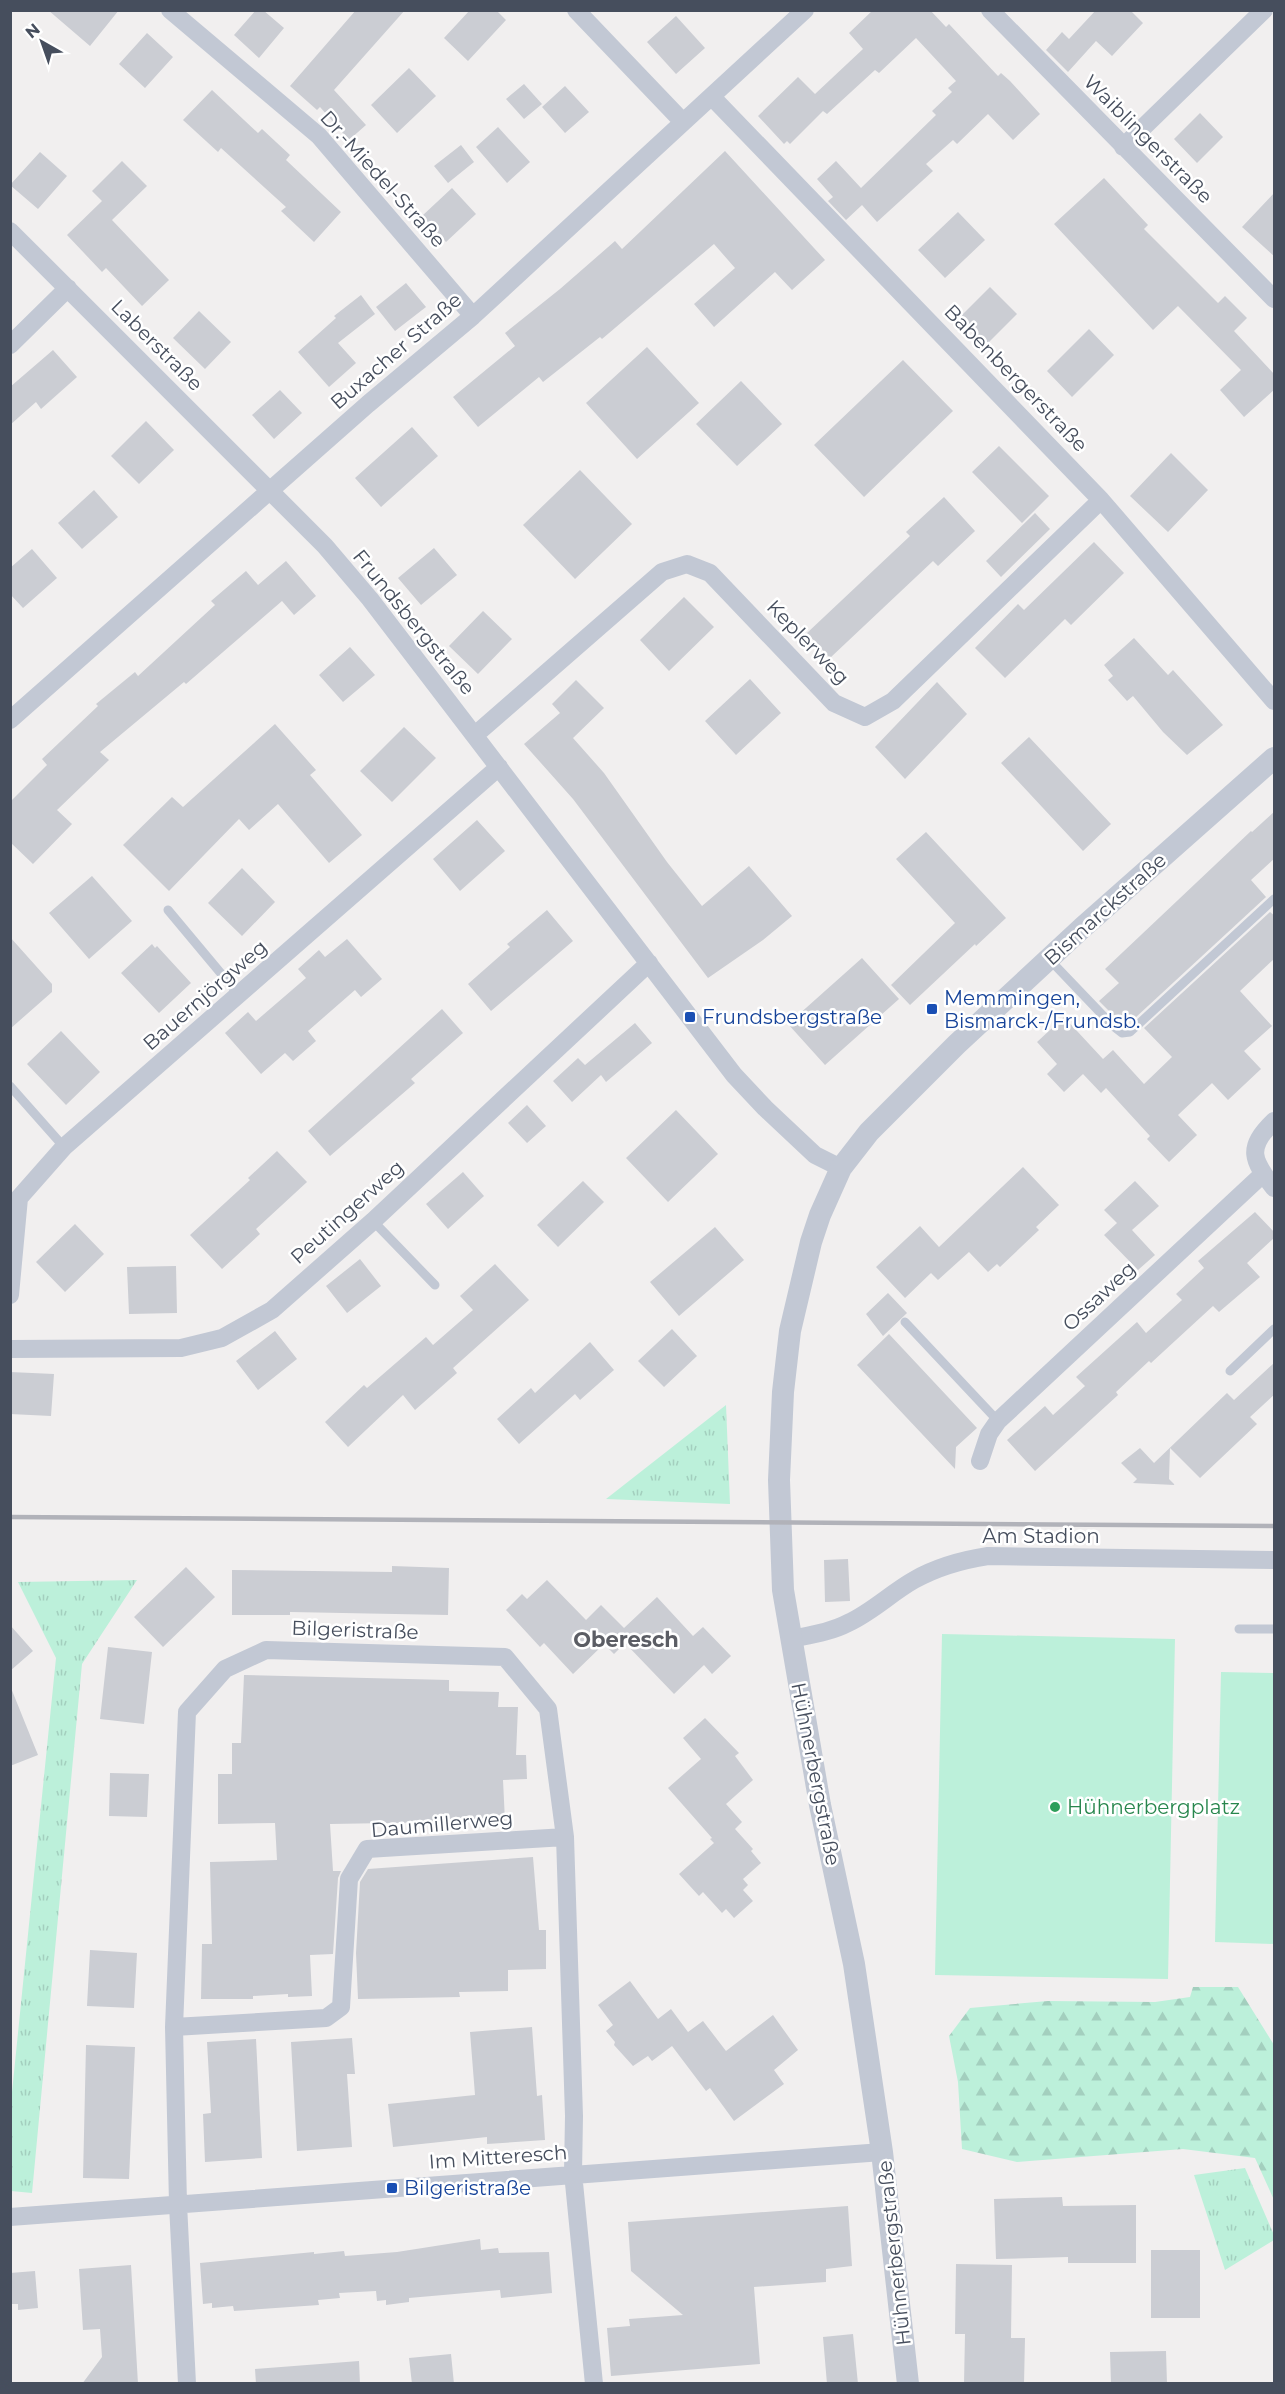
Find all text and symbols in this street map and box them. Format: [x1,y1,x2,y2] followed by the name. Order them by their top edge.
[12,12,72,72] north arrow
[22,19,44,42] text: N
[1079,70,1217,208] street label: Waiblingerstraße
[315,106,451,252] street label: Dr.-Miedel-Straße
[326,288,466,414] street label: Buxacher Straße
[106,294,208,396] street label: Laberstraße
[939,299,1093,457] street label: Babenbergerstraße
[348,544,480,700] street label: Frundsbergstraße
[762,595,854,689] street label: Keplerweg
[1039,848,1171,970] street label: Bismarckstraße
[138,935,272,1055] street label: Bauernjörgweg
[944,986,1140,1033] place label: Memmingen, Bismarck-/Frundsb.
[925,1002,939,1016] marker: Memmingen, Bismarck-/Frundsb.
[702,1005,882,1029] place label: Frundsbergstraße
[683,1010,697,1024] marker: Frundsbergstraße
[286,1155,408,1269] street label: Peutingerweg
[1058,1256,1140,1336] street label: Ossaweg
[982,1524,1100,1548] street label: Am Stadion
[291,1616,419,1644] street label: Bilgeristraße
[573,1627,679,1652] district label: Oberesch
[786,1680,846,1868] street label: Hühnerbergstraße
[1067,1795,1240,1819] place label: Hühnerbergplatz
[1048,1800,1062,1814] marker: Hühnerbergplatz
[370,1806,514,1842] street label: Daumillerweg
[428,2140,568,2174] street label: Im Mitteresch
[872,2159,916,2347] street label: Hühnerbergstraße
[404,2176,531,2200] place label: Bilgeristraße
[385,2181,399,2195] marker: Bilgeristraße

